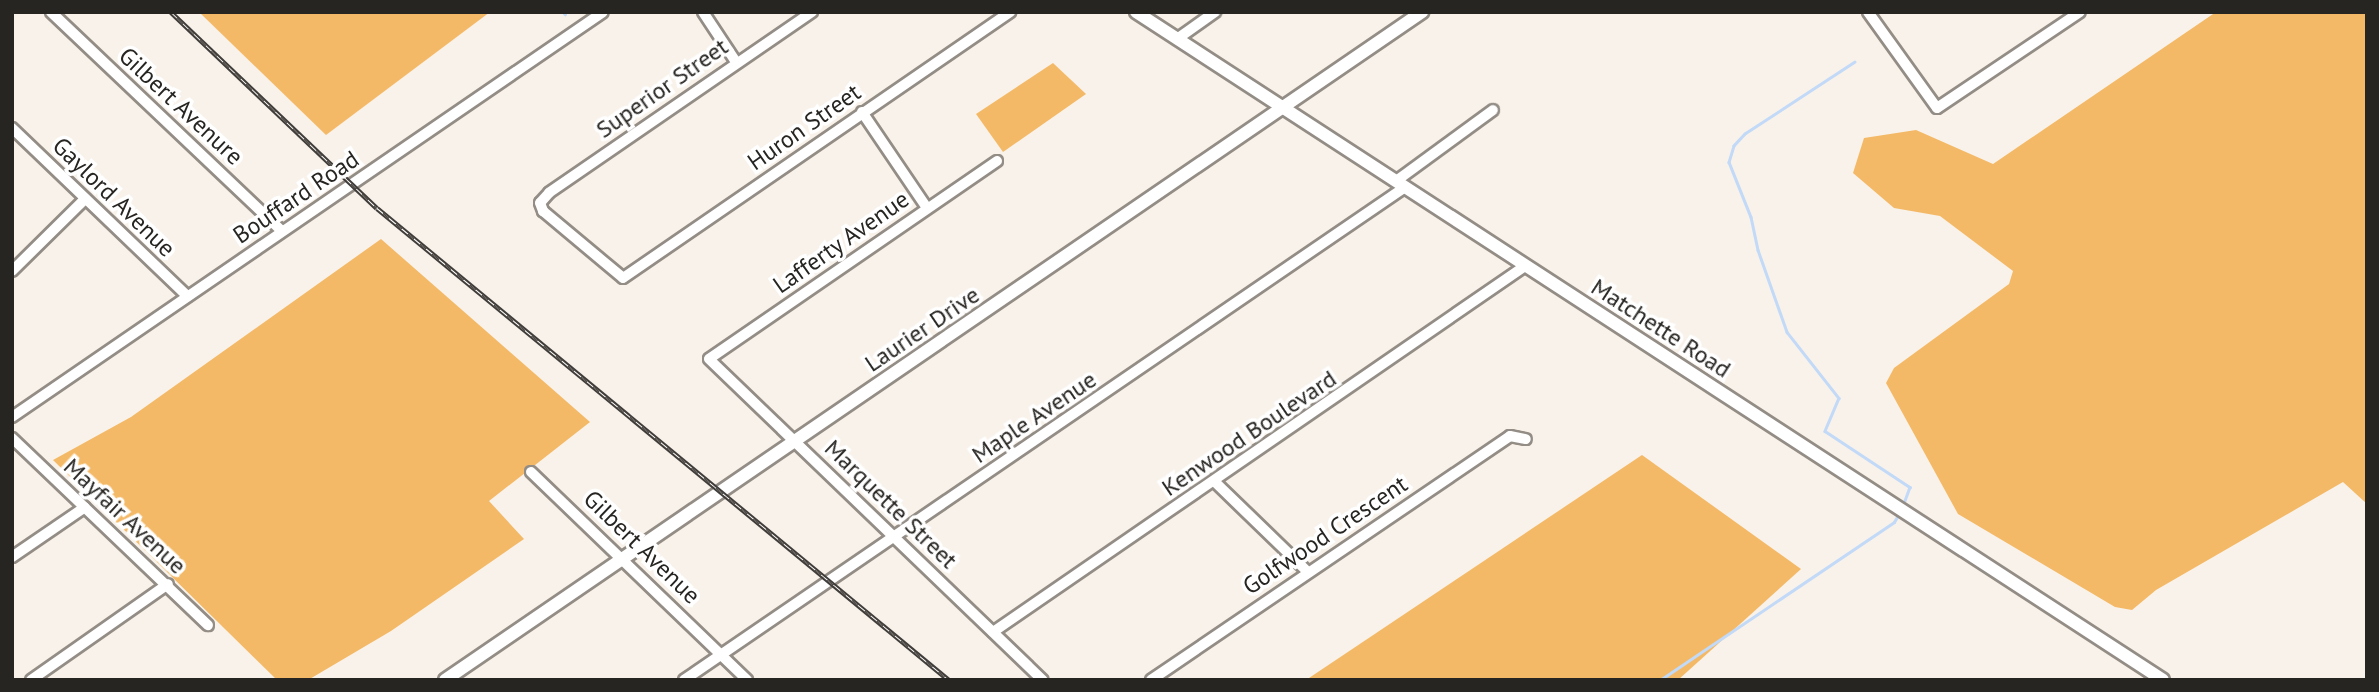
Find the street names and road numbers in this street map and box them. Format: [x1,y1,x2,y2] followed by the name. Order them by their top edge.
[591,32,733,144] street label: Superior Street
[113,41,249,171] street label: Gilbert Avenure
[742,78,866,176] street label: Huron Street
[46,131,182,263] street label: Gaylord Avenue
[228,144,364,250] street label: Bouffard Road
[767,184,915,300] street label: Lafferty Avenue
[1586,272,1736,384] street label: Matchette Road
[859,280,985,378] street label: Laurier Drive
[1156,364,1342,502] street label: Kenwood Boulevard
[966,365,1102,469] street label: Maple Avenue
[819,434,963,574] street label: Marquette Street
[58,452,192,580] street label: Mayfair Avenue
[1237,469,1413,601] street label: Golfwood Crescent
[577,484,707,610] street label: Gilbert Avenue

